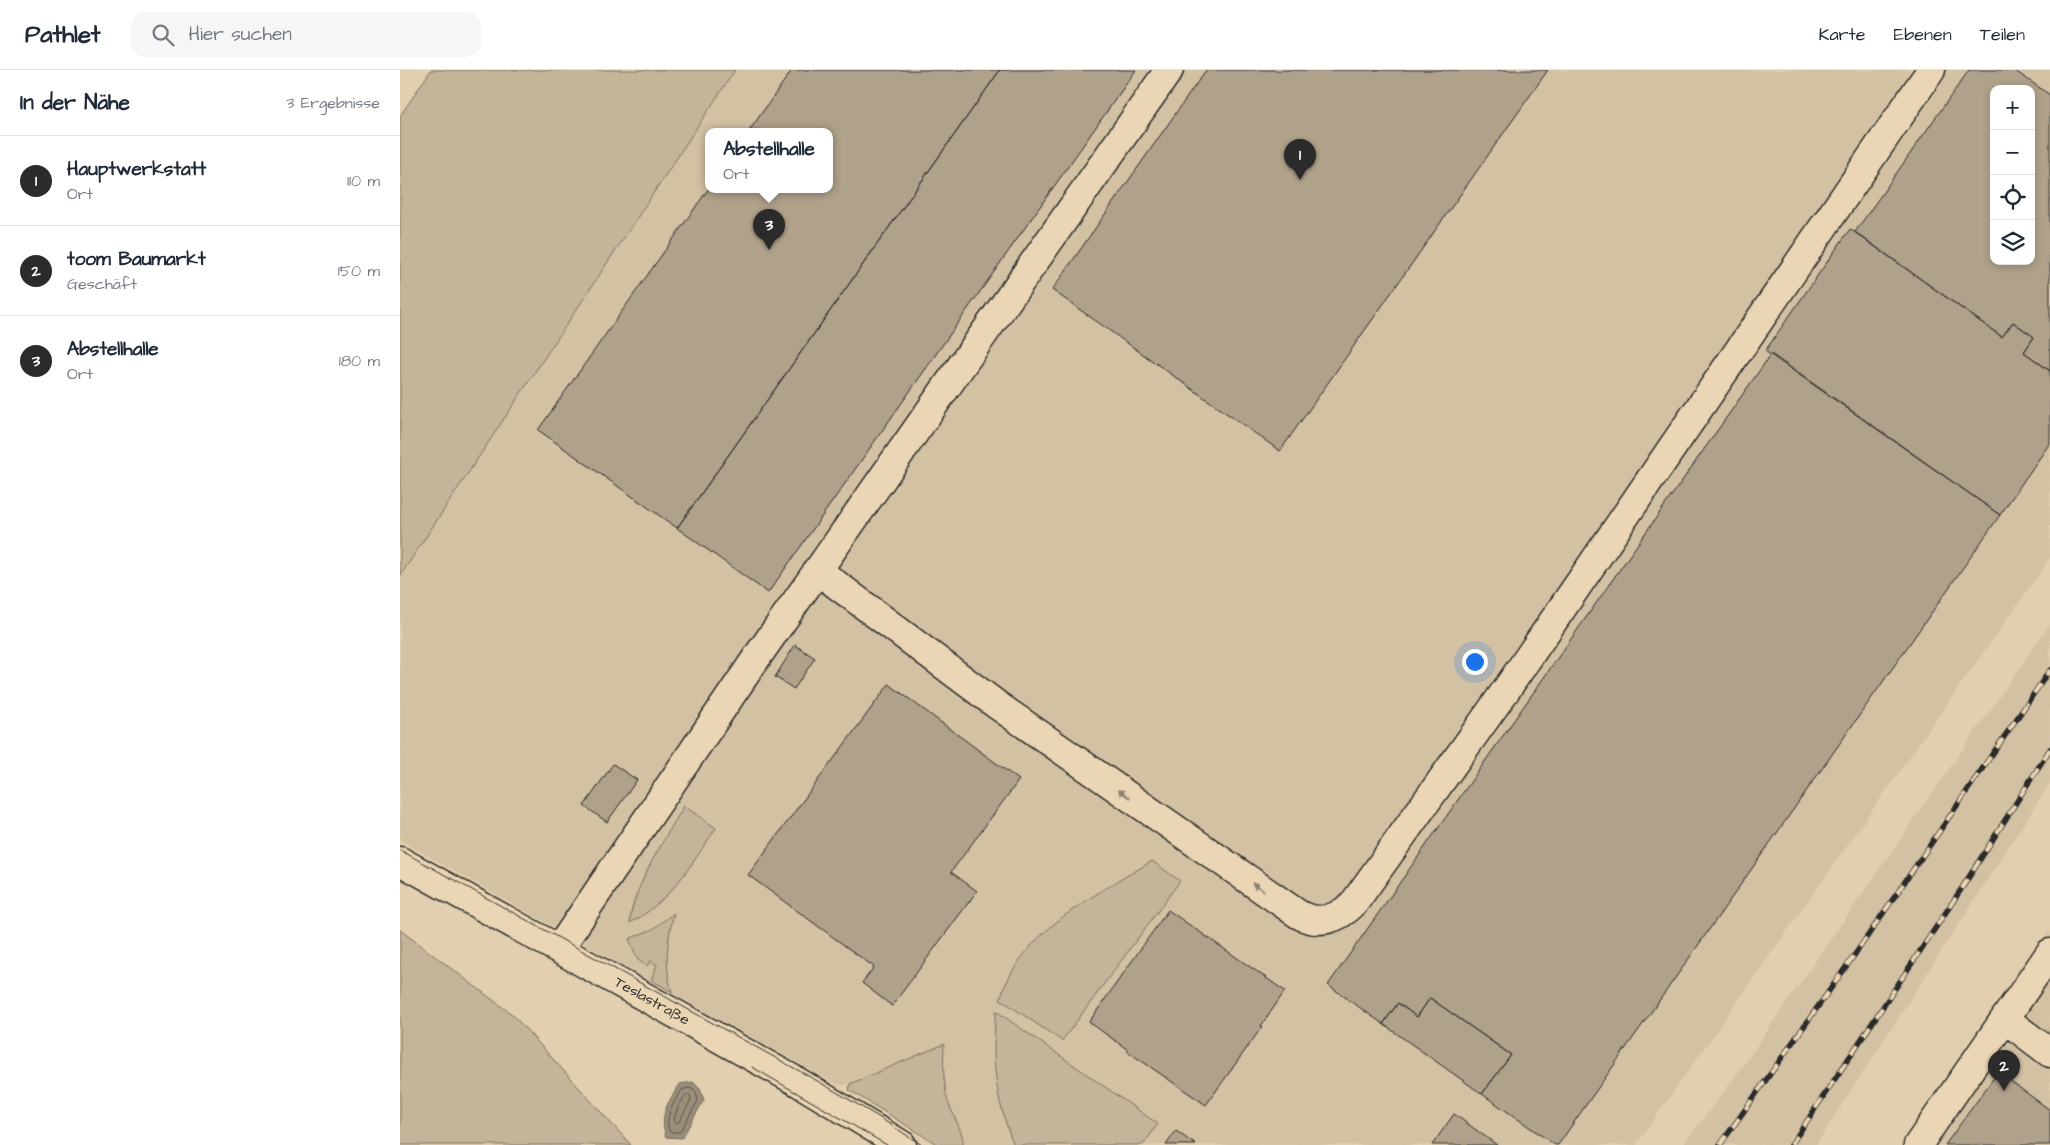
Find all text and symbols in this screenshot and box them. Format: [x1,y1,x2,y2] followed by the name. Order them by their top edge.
[131,12,481,57] search box
[25,18,101,52] text: Pathlet
[149,21,177,49] icon: search
[189,21,292,48] text: Hier suchen
[1818,22,1866,47] text: Karte
[1894,22,1952,47] text: Ebenen
[1980,22,2025,47] text: Teilen
[1990,85,2035,265] map controls
[1990,85,2035,130] button: +
[20,88,130,117] text: In der Nähe
[286,92,380,114] text: 3 Ergebnisse
[705,128,833,193] popup
[1990,130,2035,175] button: −
[723,136,815,163] text: Abstellhalle
[1284,139,1316,180] pin: 1
[67,156,206,183] text: Hauptwerkstatt
[723,163,749,185] text: Ort
[35,170,37,192] text: 1
[347,170,380,192] text: 110 m
[1990,175,2035,220] button: locate
[67,183,93,205] text: Ort
[753,209,785,250] pin: 3
[1990,220,2035,265] button: layers
[67,246,206,273] text: toom Baumarkt
[31,260,41,282] text: 2
[338,260,380,282] text: 150 m
[67,273,137,295] text: Geschäft
[67,336,159,363] text: Abstellhalle
[32,350,40,372] text: 3
[339,350,380,372] text: 180 m
[67,363,93,385] text: Ort
[1462,649,1488,675] your location
[1118,789,1131,799] one-way arrow
[1251,882,1265,892] one-way arrow
[610,972,694,1030] street label: Teslastraße
[1988,1050,2020,1091] pin: 2

